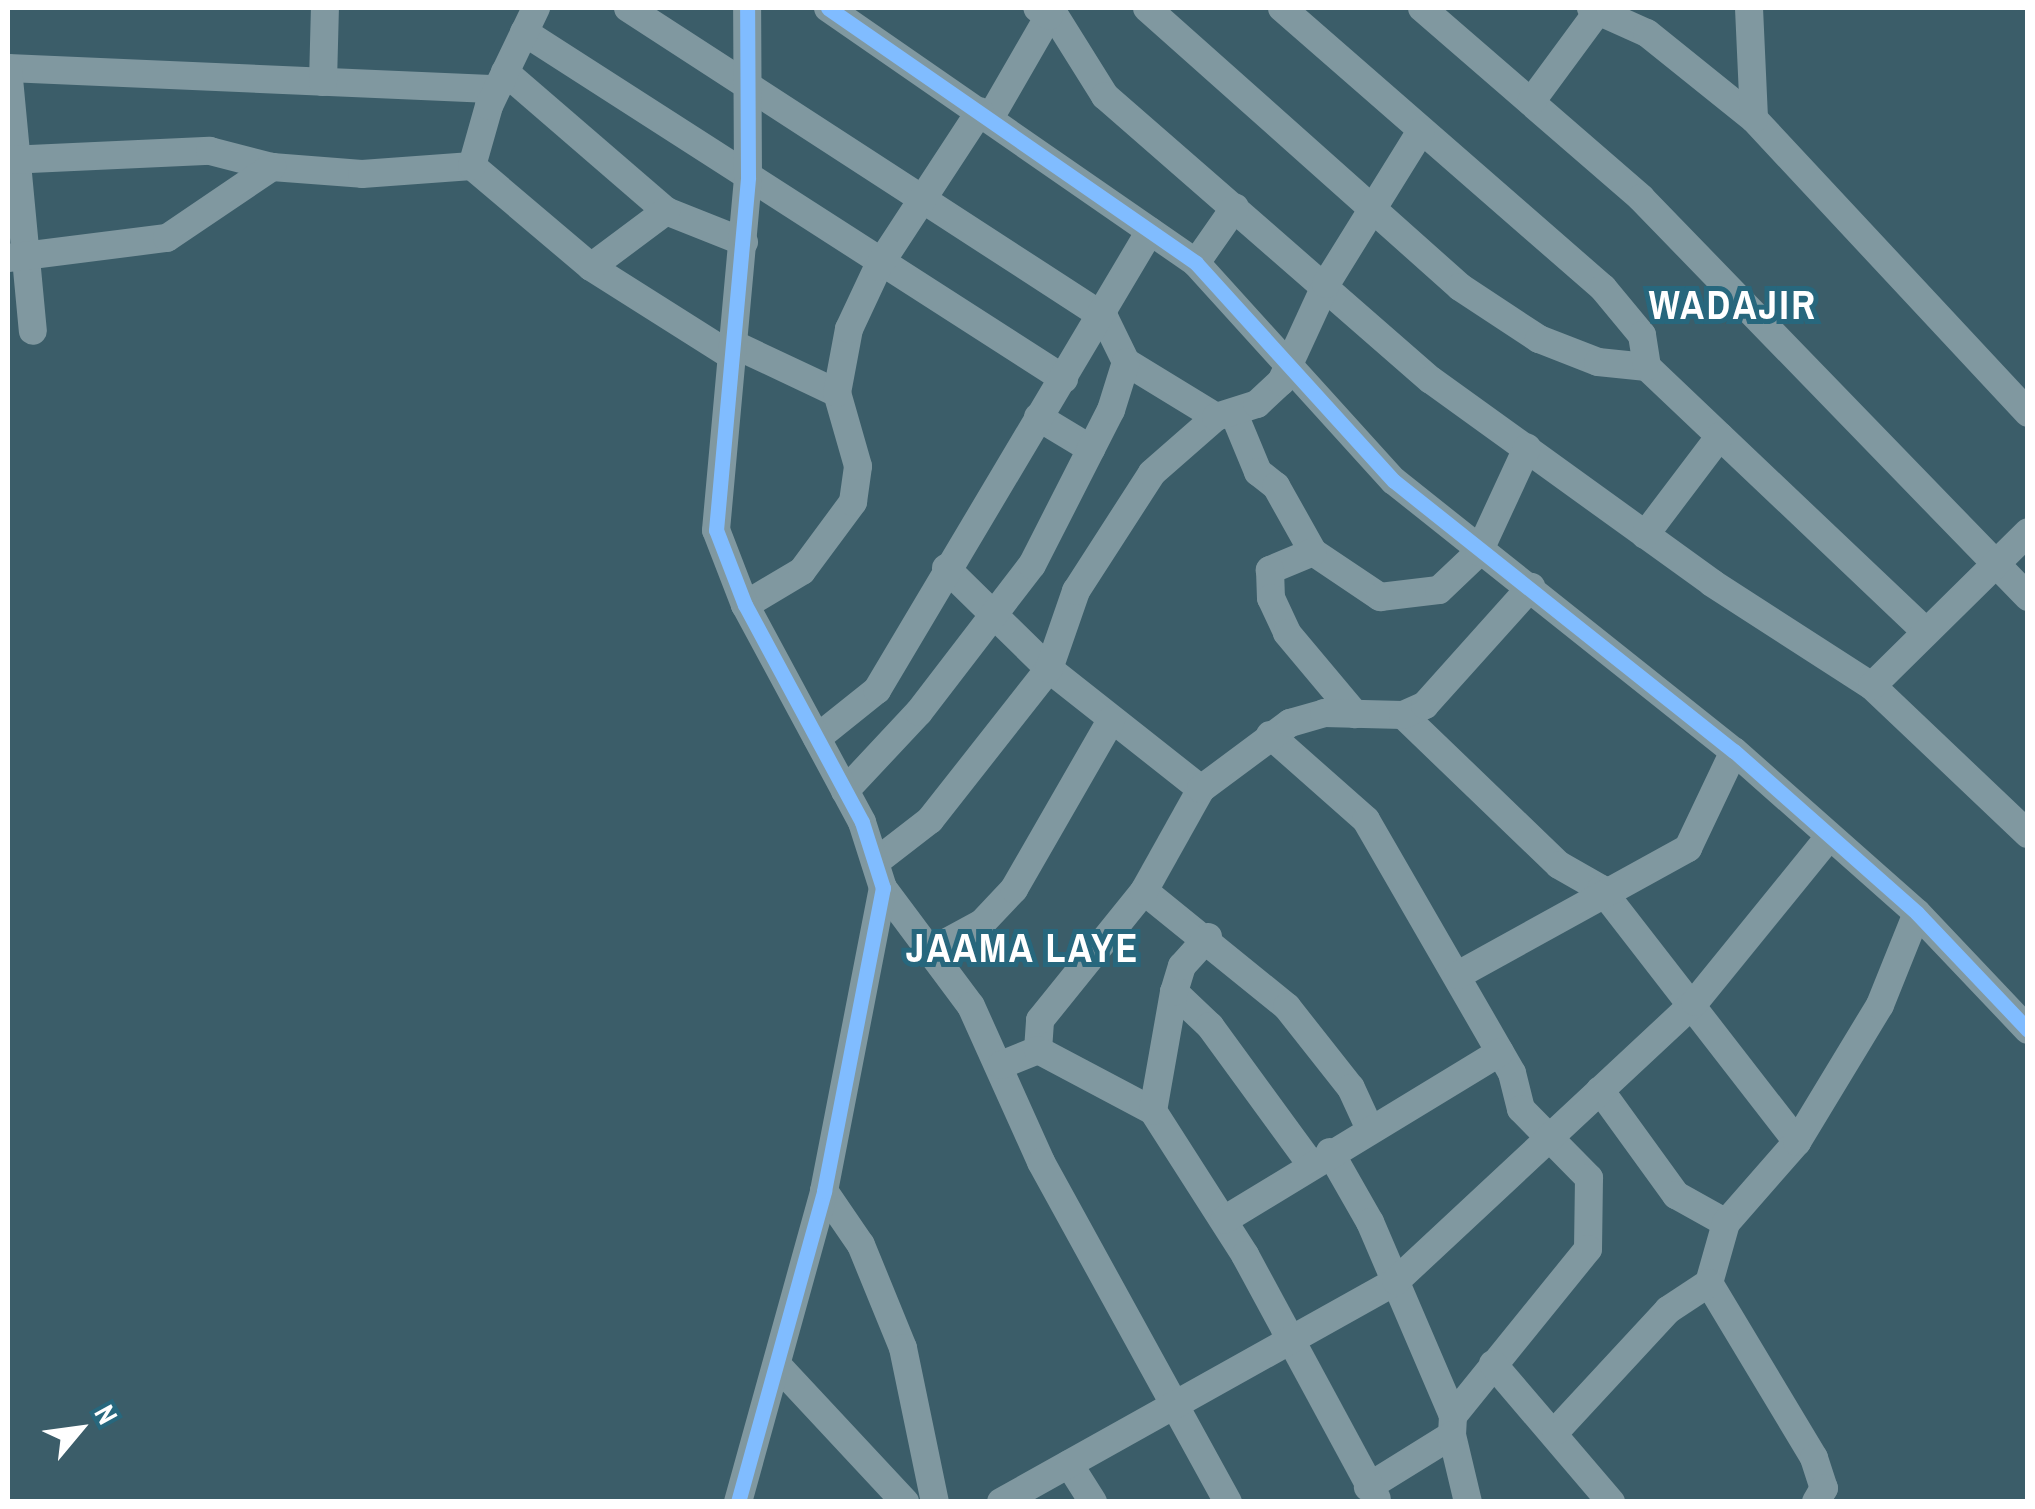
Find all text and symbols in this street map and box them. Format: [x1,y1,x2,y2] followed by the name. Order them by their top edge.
[1649,281,1817,329] district label: WADAJIR
[905,924,1141,972] district label: JAAMA LAYE
[30,1379,130,1479] north arrow
[86,1398,127,1431] text: N

